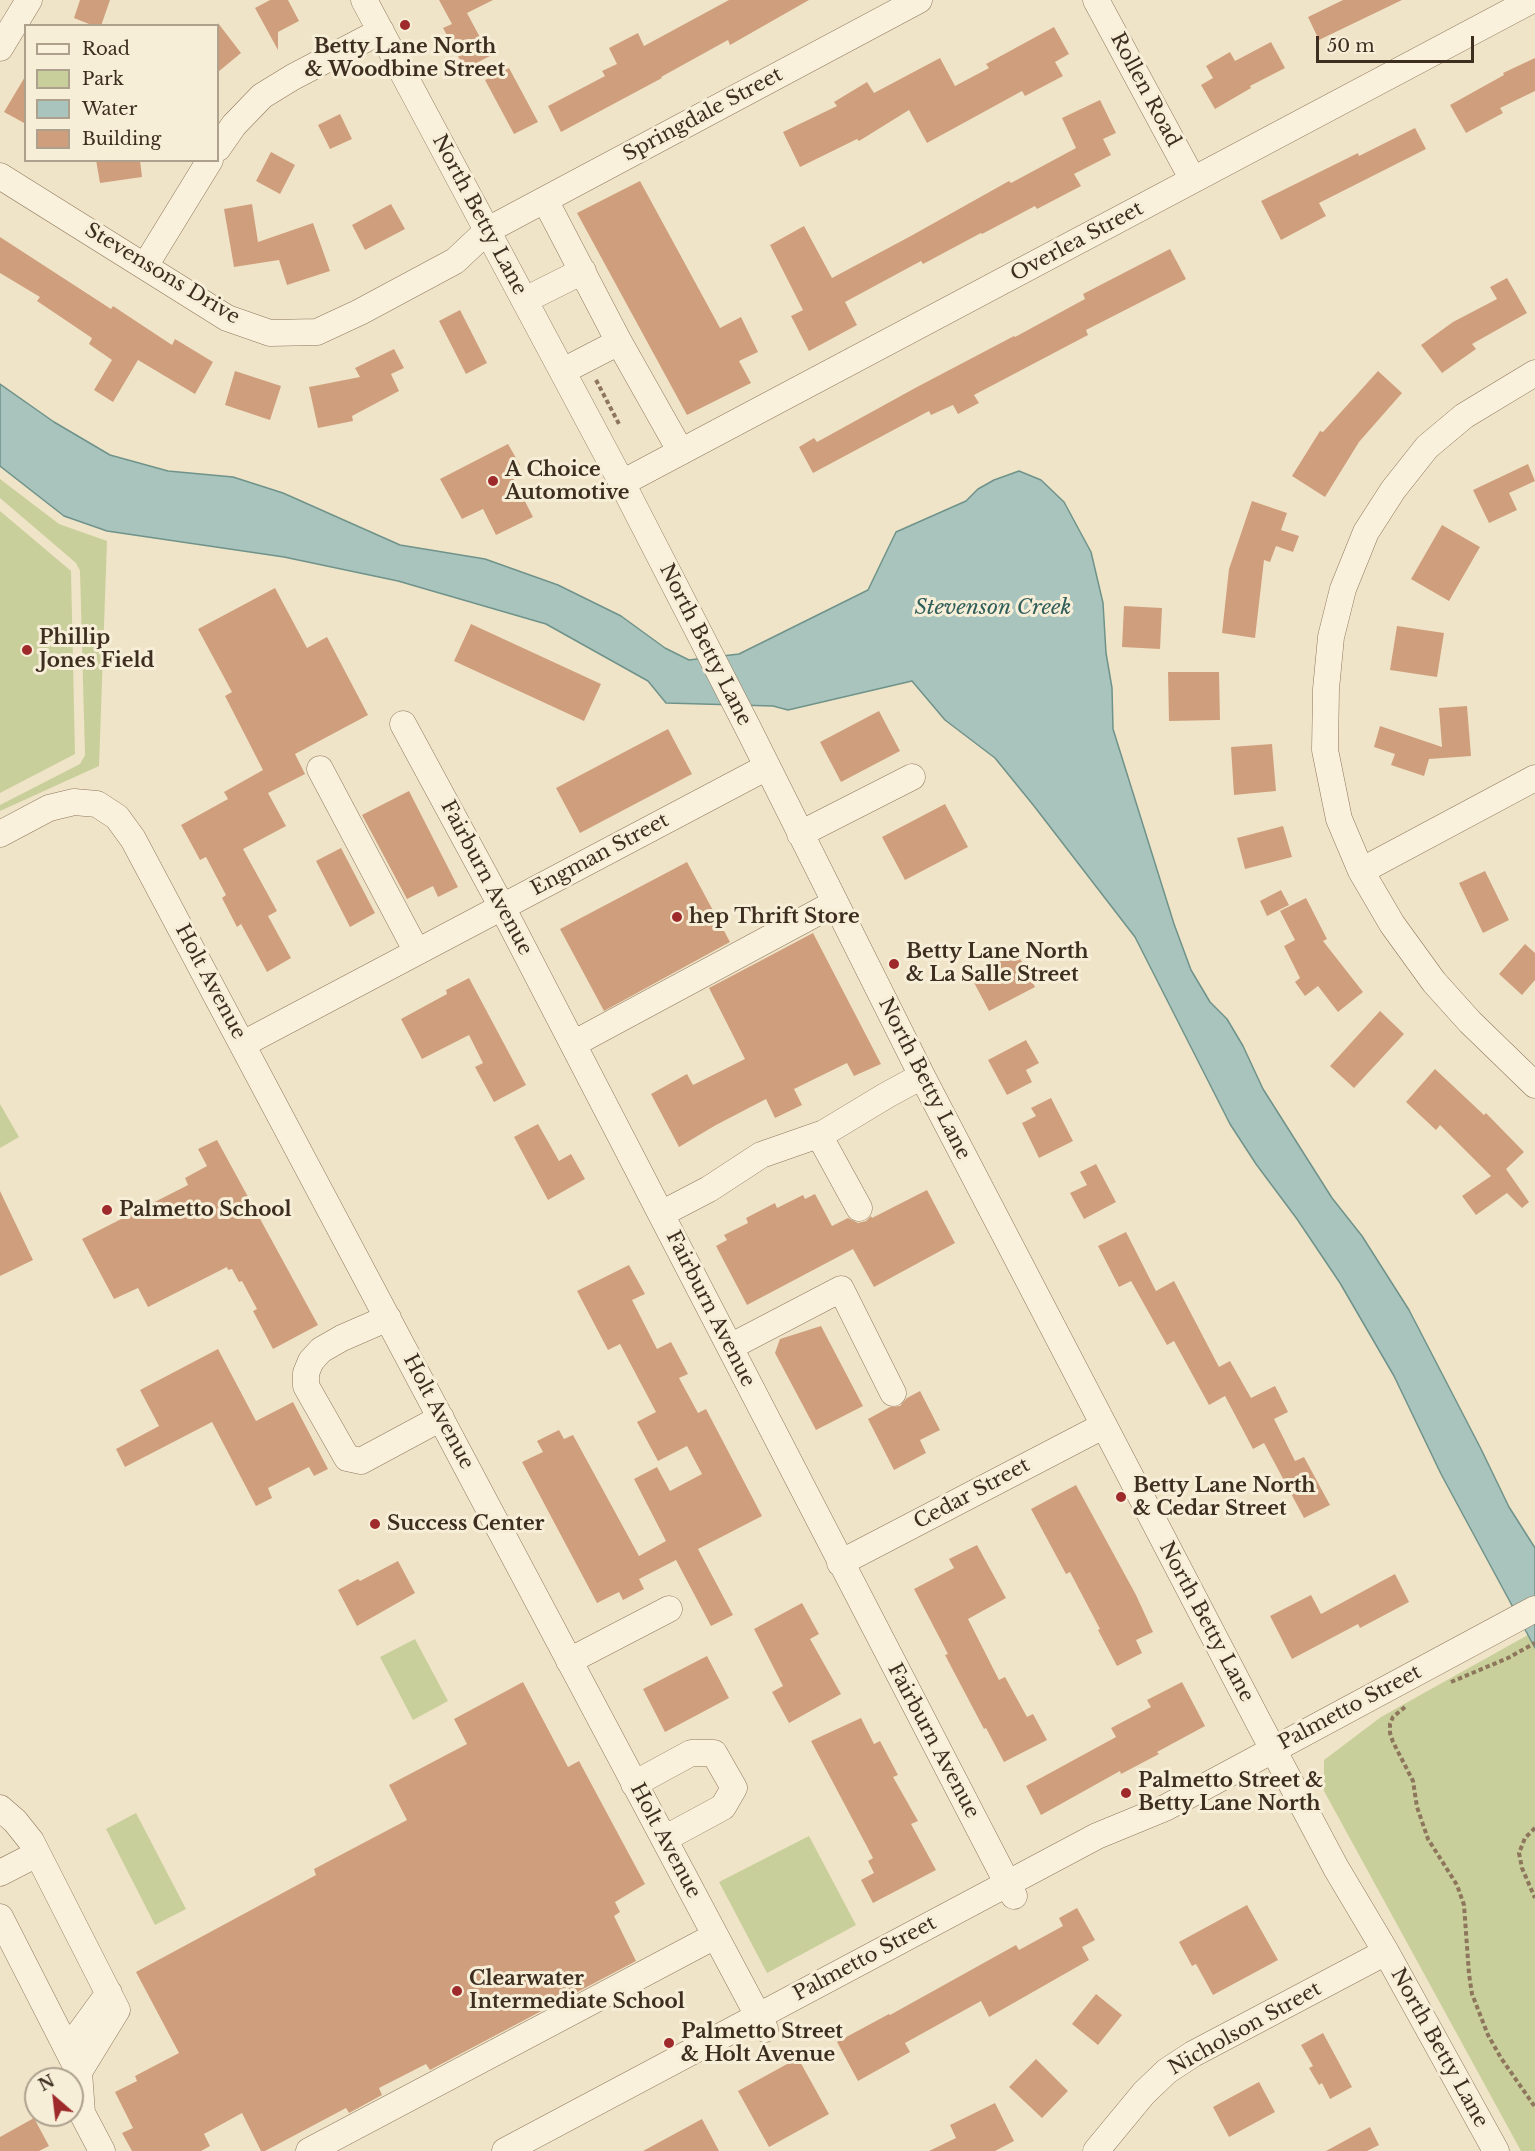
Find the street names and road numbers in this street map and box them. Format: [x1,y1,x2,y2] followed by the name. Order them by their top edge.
[1105,29,1185,151] street label: Rollen Road
[619,63,787,167] street label: Springdale Street
[427,131,531,299] street label: North Betty Lane
[1007,197,1147,287] street label: Overlea Street
[80,218,244,330] street label: Stevensons Drive
[654,560,756,730] street label: North Betty Lane
[435,797,537,959] street label: Fairburn Avenue
[527,809,673,901] street label: Engman Street
[170,920,250,1044] street label: Holt Avenue
[873,994,975,1164] street label: North Betty Lane
[660,1227,760,1391] street label: Fairburn Avenue
[398,1350,478,1474] street label: Holt Avenue
[910,1453,1034,1535] street label: Cedar Street
[1154,1538,1258,1706] street label: North Betty Lane
[882,1660,984,1822] street label: Fairburn Avenue
[1275,1660,1425,1756] street label: Palmetto Street
[625,1779,705,1903] street label: Holt Avenue
[790,1911,940,2007] street label: Palmetto Street
[1385,1964,1493,2132] street label: North Betty Lane
[1165,1977,1325,2081] street label: Nicholson Street

